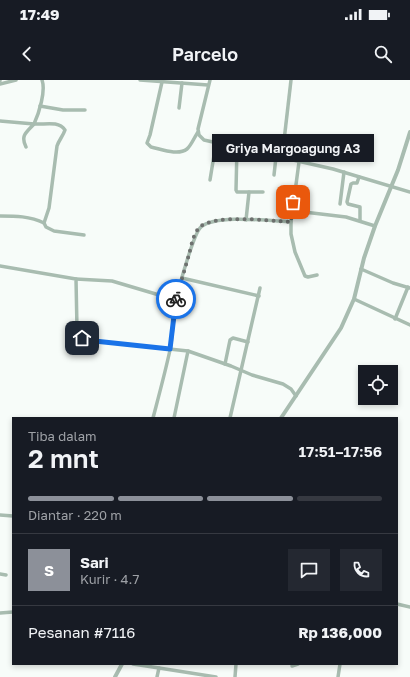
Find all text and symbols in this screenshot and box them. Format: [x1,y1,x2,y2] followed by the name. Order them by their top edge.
[20,5,60,23] text: 17:49
[16,43,38,65] icon: back
[172,43,238,65] text: Parcelo
[372,43,394,65] icon: search
[212,134,374,162] callout: Griya Margoagung A3
[226,140,360,156] text: Griya Margoagung A3
[276,185,310,219] pin
[282,191,304,213] icon: bag
[156,279,196,319] courier
[165,288,187,310] icon: bike
[65,321,99,355] pin
[71,327,93,349] icon: home
[358,365,398,405] map controls
[358,365,398,405] button: locate
[28,428,96,444] text: Tiba dalam
[299,442,382,460] text: 17:51–17:56
[28,443,99,474] text: 2 mnt
[28,507,122,523] text: Diantar · 220 m
[288,549,330,591] button: chat
[340,549,382,591] button: phone
[80,553,109,571] text: Sari
[44,561,54,579] text: S
[80,571,139,587] text: Kurir · 4.7
[28,623,135,641] text: Pesanan #7116
[298,623,382,641] text: Rp 136,000

